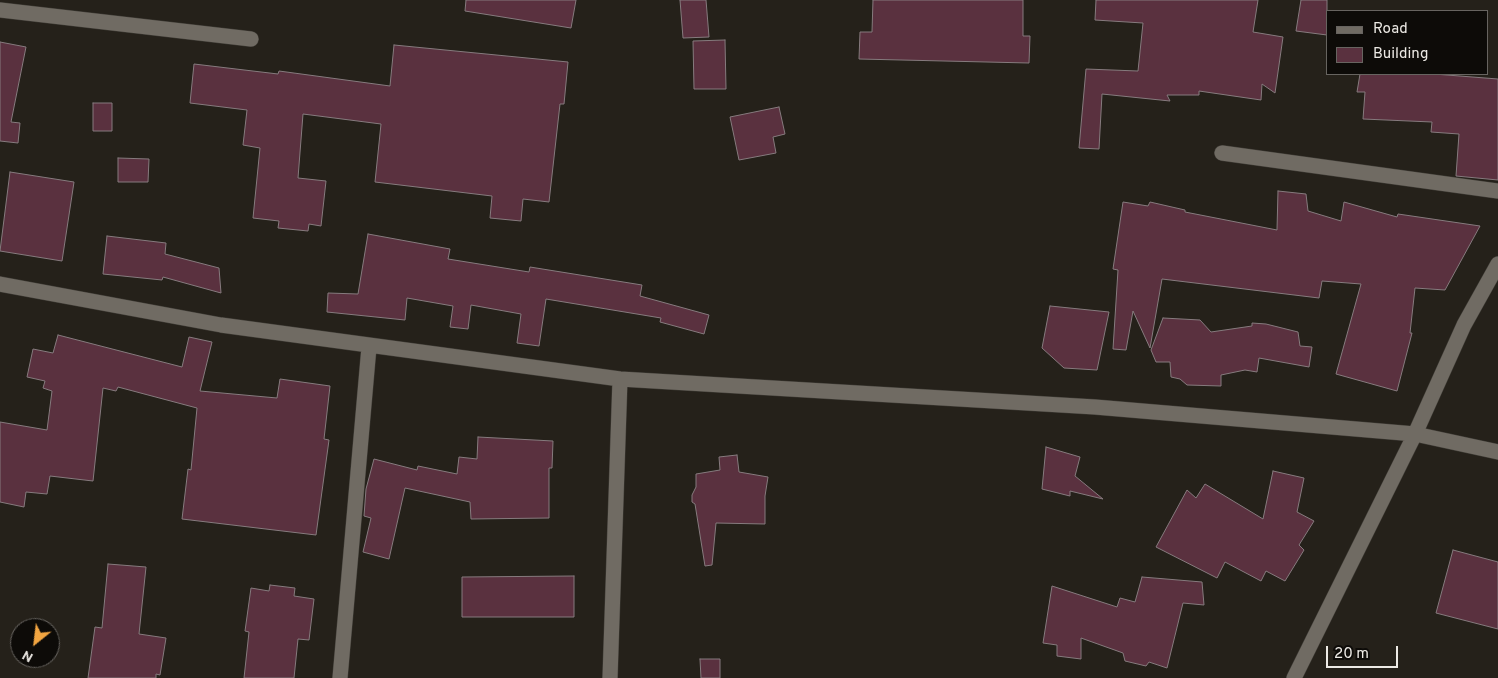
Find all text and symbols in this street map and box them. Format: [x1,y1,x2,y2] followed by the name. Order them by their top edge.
[1326,10,1488,75] legend
[1373,20,1408,39] text: Road
[1373,45,1428,64] text: Building
[10,618,60,668] north arrow
[1328,636,1400,668] scale bar
[1334,645,1369,664] text: 20 m
[19,646,36,666] text: N

